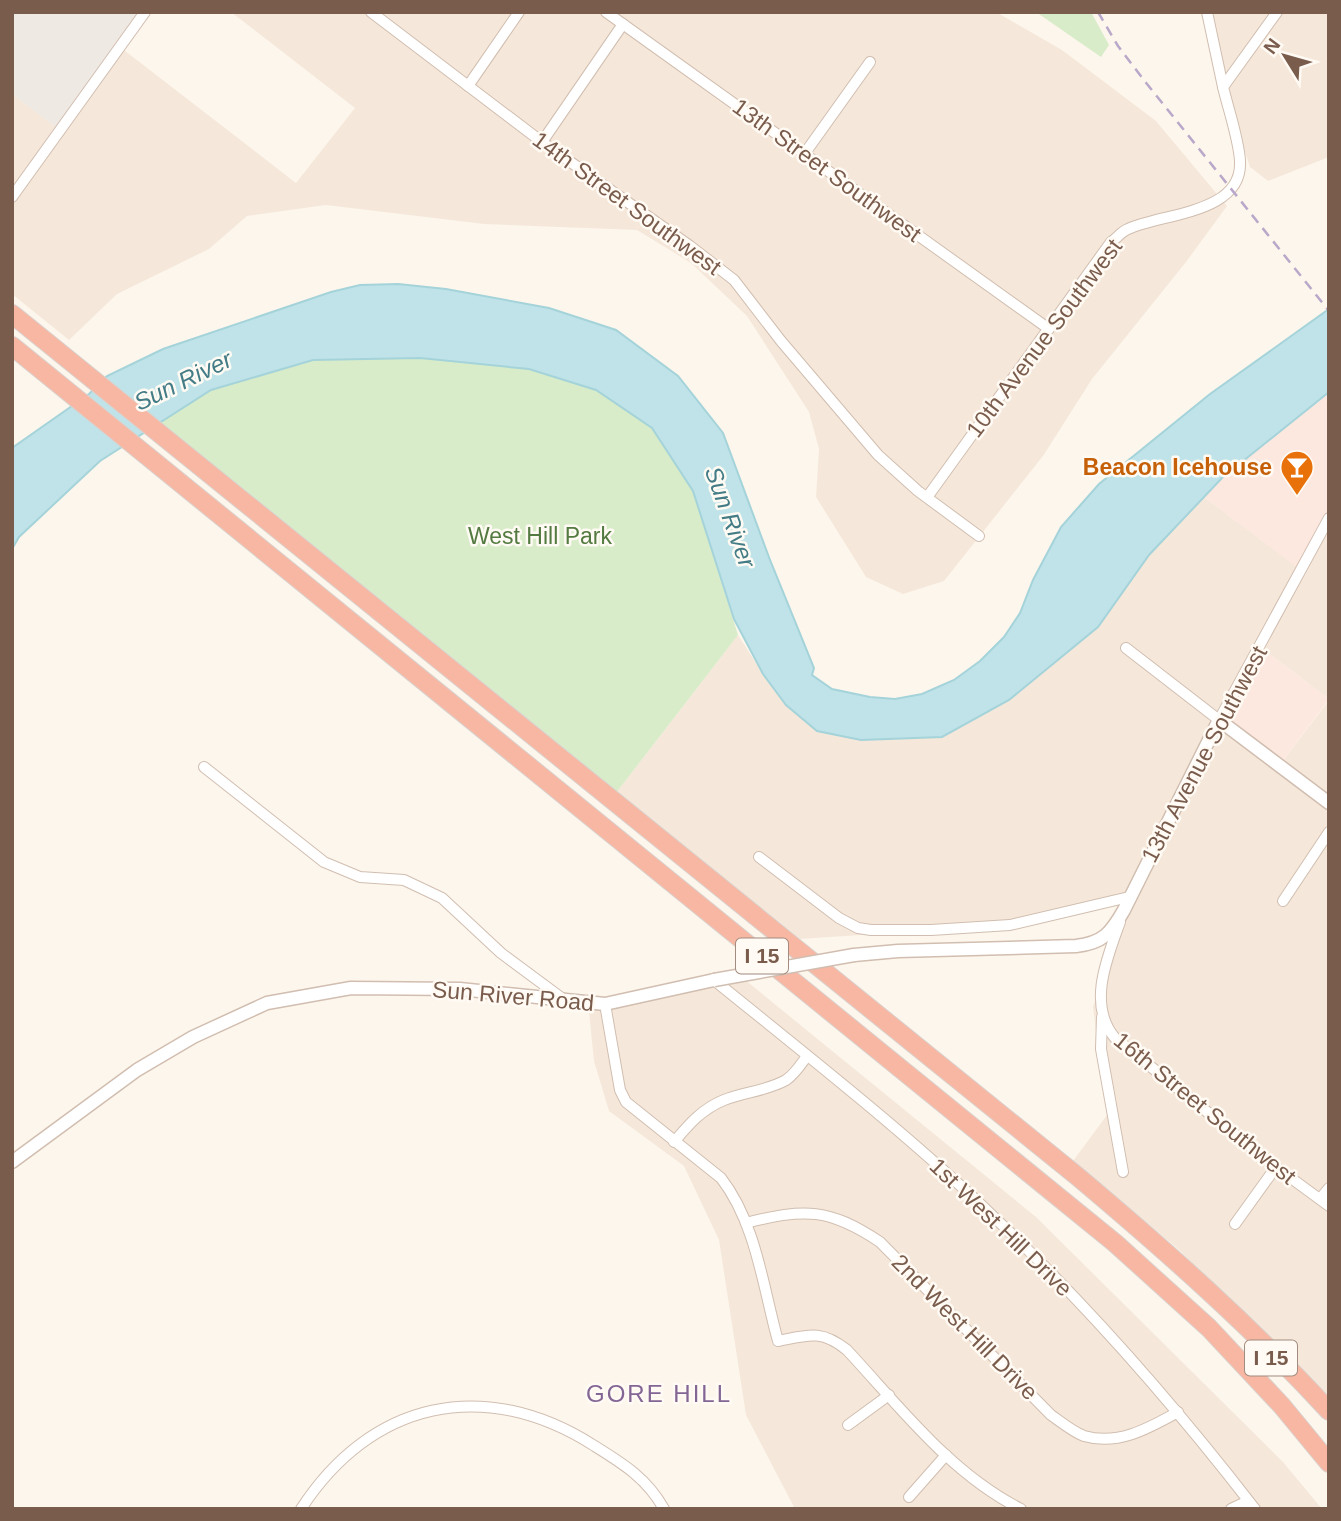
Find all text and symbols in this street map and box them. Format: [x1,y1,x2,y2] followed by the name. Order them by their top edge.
[1250,21,1320,91] north arrow
[1259,34,1284,58] text: N
[728,93,927,247] street label: 13th Street Southwest
[528,126,727,280] street label: 14th Street Southwest
[961,233,1127,442] street label: 10th Avenue Southwest
[130,345,237,416] water label: Sun River
[1278,448,1316,497] bar icon: Beacon Icehouse
[1083,454,1272,480] place label: Beacon Icehouse
[700,463,762,572] water label: Sun River
[468,523,612,549] park label: West Hill Park
[1136,641,1272,867] street label: 13th Avenue Southwest
[736,939,788,974] road number: I 15
[431,976,595,1016] street label: Sun River Road
[1109,1027,1302,1190] street label: 16th Street Southwest
[925,1153,1077,1301] street label: 1st West Hill Drive
[887,1249,1043,1405] street label: 2nd West Hill Drive
[1245,1340,1297,1376] road number: I 15
[586,1380,732,1407] district label: GORE HILL

